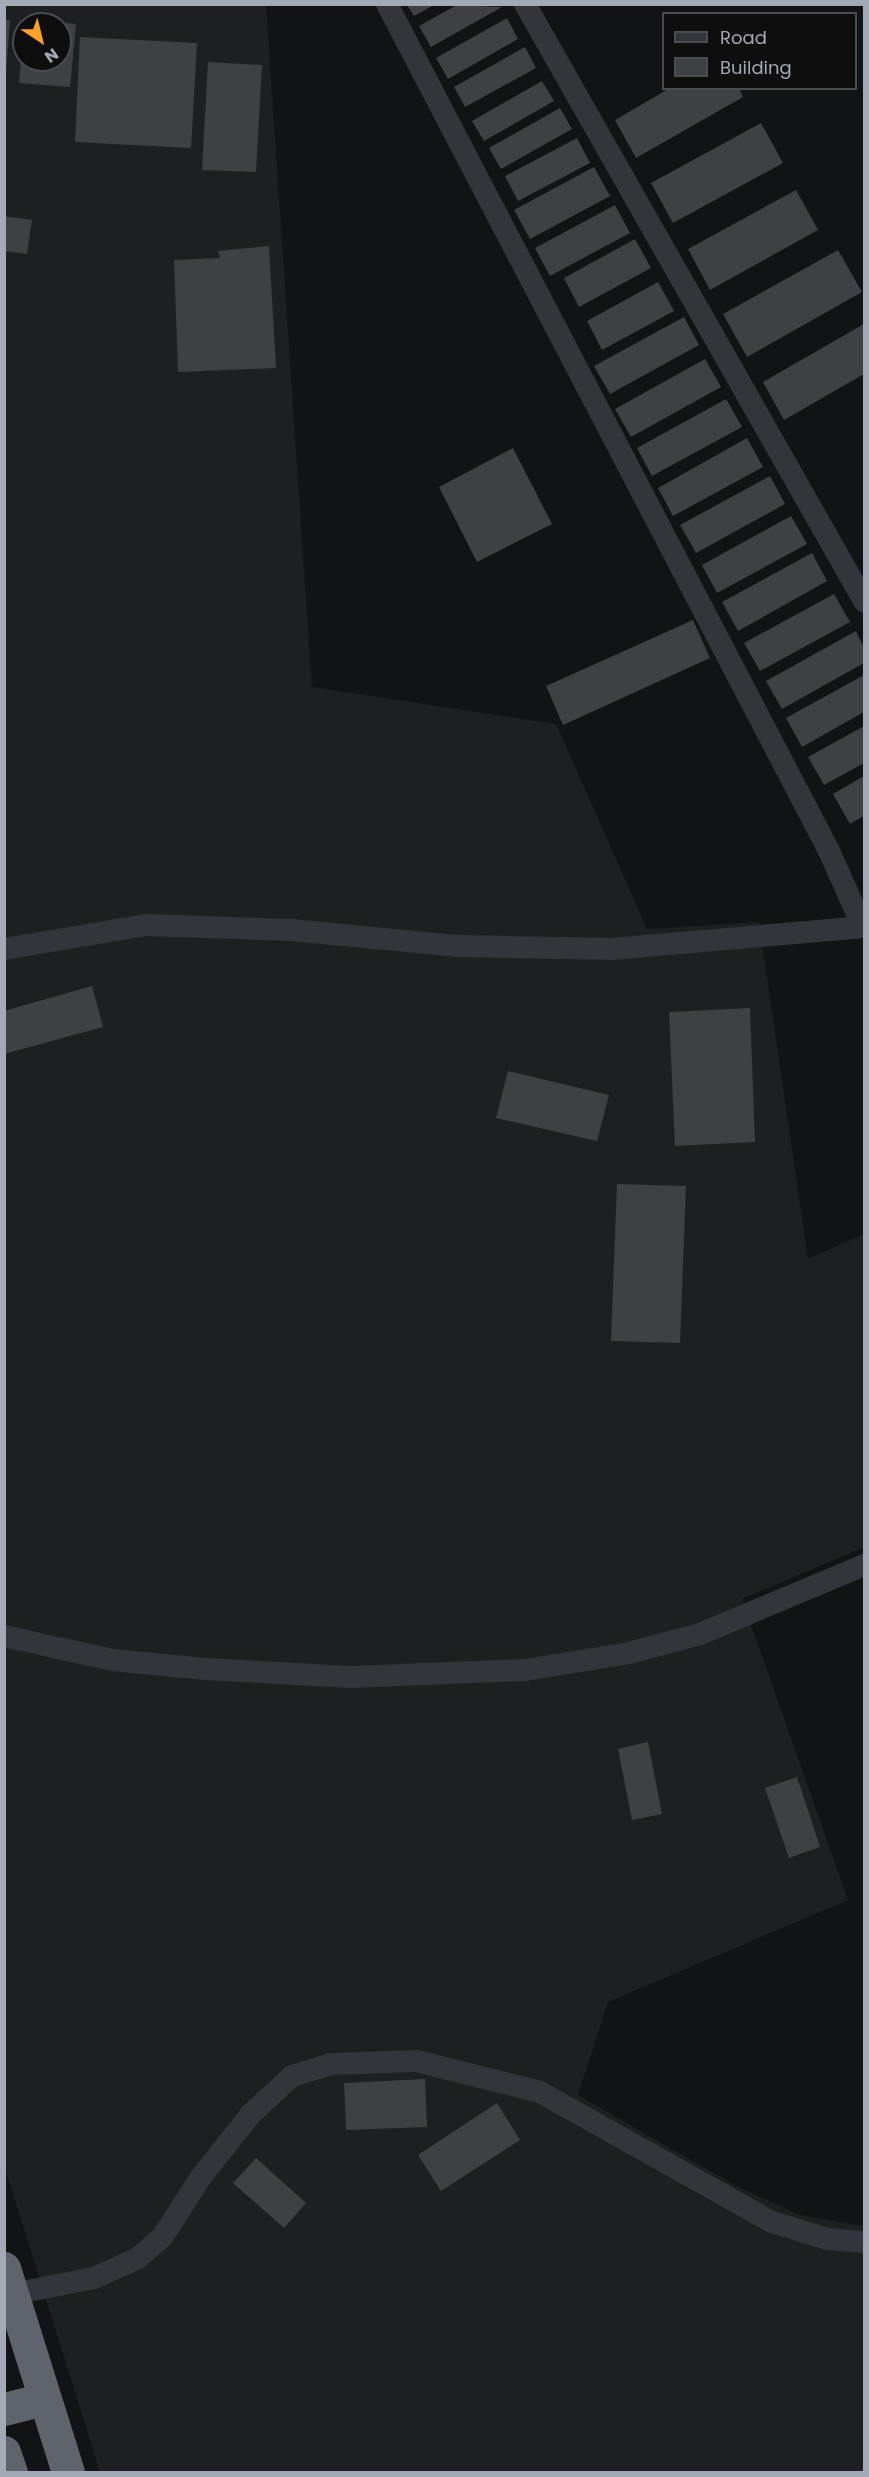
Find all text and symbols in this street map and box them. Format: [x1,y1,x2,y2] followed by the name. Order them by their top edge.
[12,12,72,72] north arrow
[662,12,857,90] legend
[720,25,767,50] text: Road
[40,43,63,68] text: N
[720,55,792,80] text: Building

